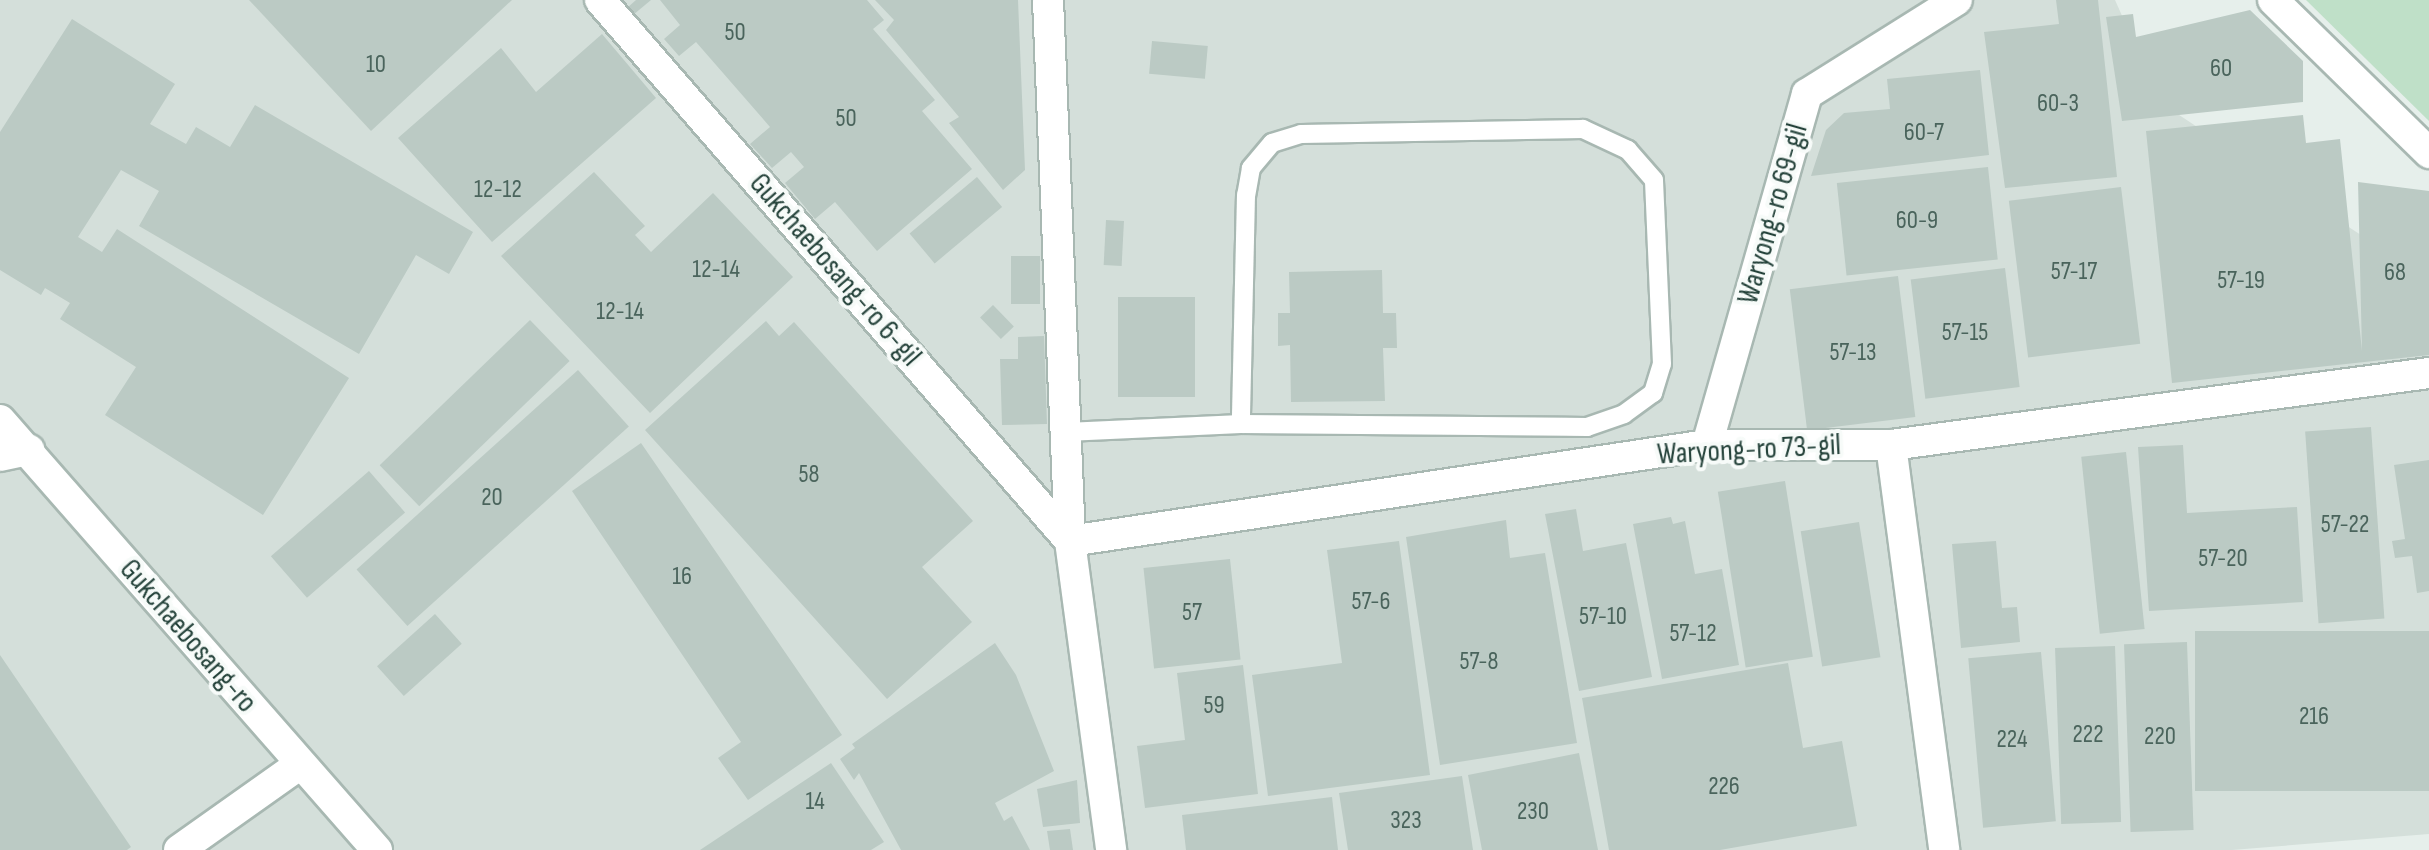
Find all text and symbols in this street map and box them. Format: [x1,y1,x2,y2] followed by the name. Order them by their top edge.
[724,18,746,48] house number: 50
[366,50,386,80] house number: 10
[2210,54,2232,84] house number: 60
[2037,89,2079,119] house number: 60-3
[835,104,857,134] house number: 50
[1904,118,1944,148] house number: 60-7
[1730,120,1816,308] street label: Waryong-ro 69-gil
[741,166,929,374] street label: Gukchaebosang-ro 6-gil
[474,175,522,205] house number: 12-12
[1896,206,1938,236] house number: 60-9
[692,255,740,285] house number: 12-14
[2051,257,2097,287] house number: 57-17
[2384,258,2406,288] house number: 68
[2217,266,2265,296] house number: 57-19
[596,297,644,327] house number: 12-14
[1942,318,1988,348] house number: 57-15
[1829,338,1877,368] house number: 57-13
[1656,427,1842,473] street label: Waryong-ro 73-gil
[799,460,819,490] house number: 58
[481,483,503,513] house number: 20
[2321,510,2369,540] house number: 57-22
[2198,544,2248,574] house number: 57-20
[112,552,264,720] street label: Gukchaebosang-ro
[672,562,692,592] house number: 16
[1352,587,1390,617] house number: 57-6
[1182,598,1202,628] house number: 57
[1579,602,1627,632] house number: 57-10
[1669,619,1717,649] house number: 57-12
[1460,647,1498,677] house number: 57-8
[1203,691,1225,721] house number: 59
[2299,702,2329,732] house number: 216
[2073,720,2103,750] house number: 222
[2144,722,2176,752] house number: 220
[1997,725,2027,755] house number: 224
[1708,772,1740,802] house number: 226
[805,787,825,817] house number: 14
[1517,797,1549,827] house number: 230
[1390,806,1422,836] house number: 323

